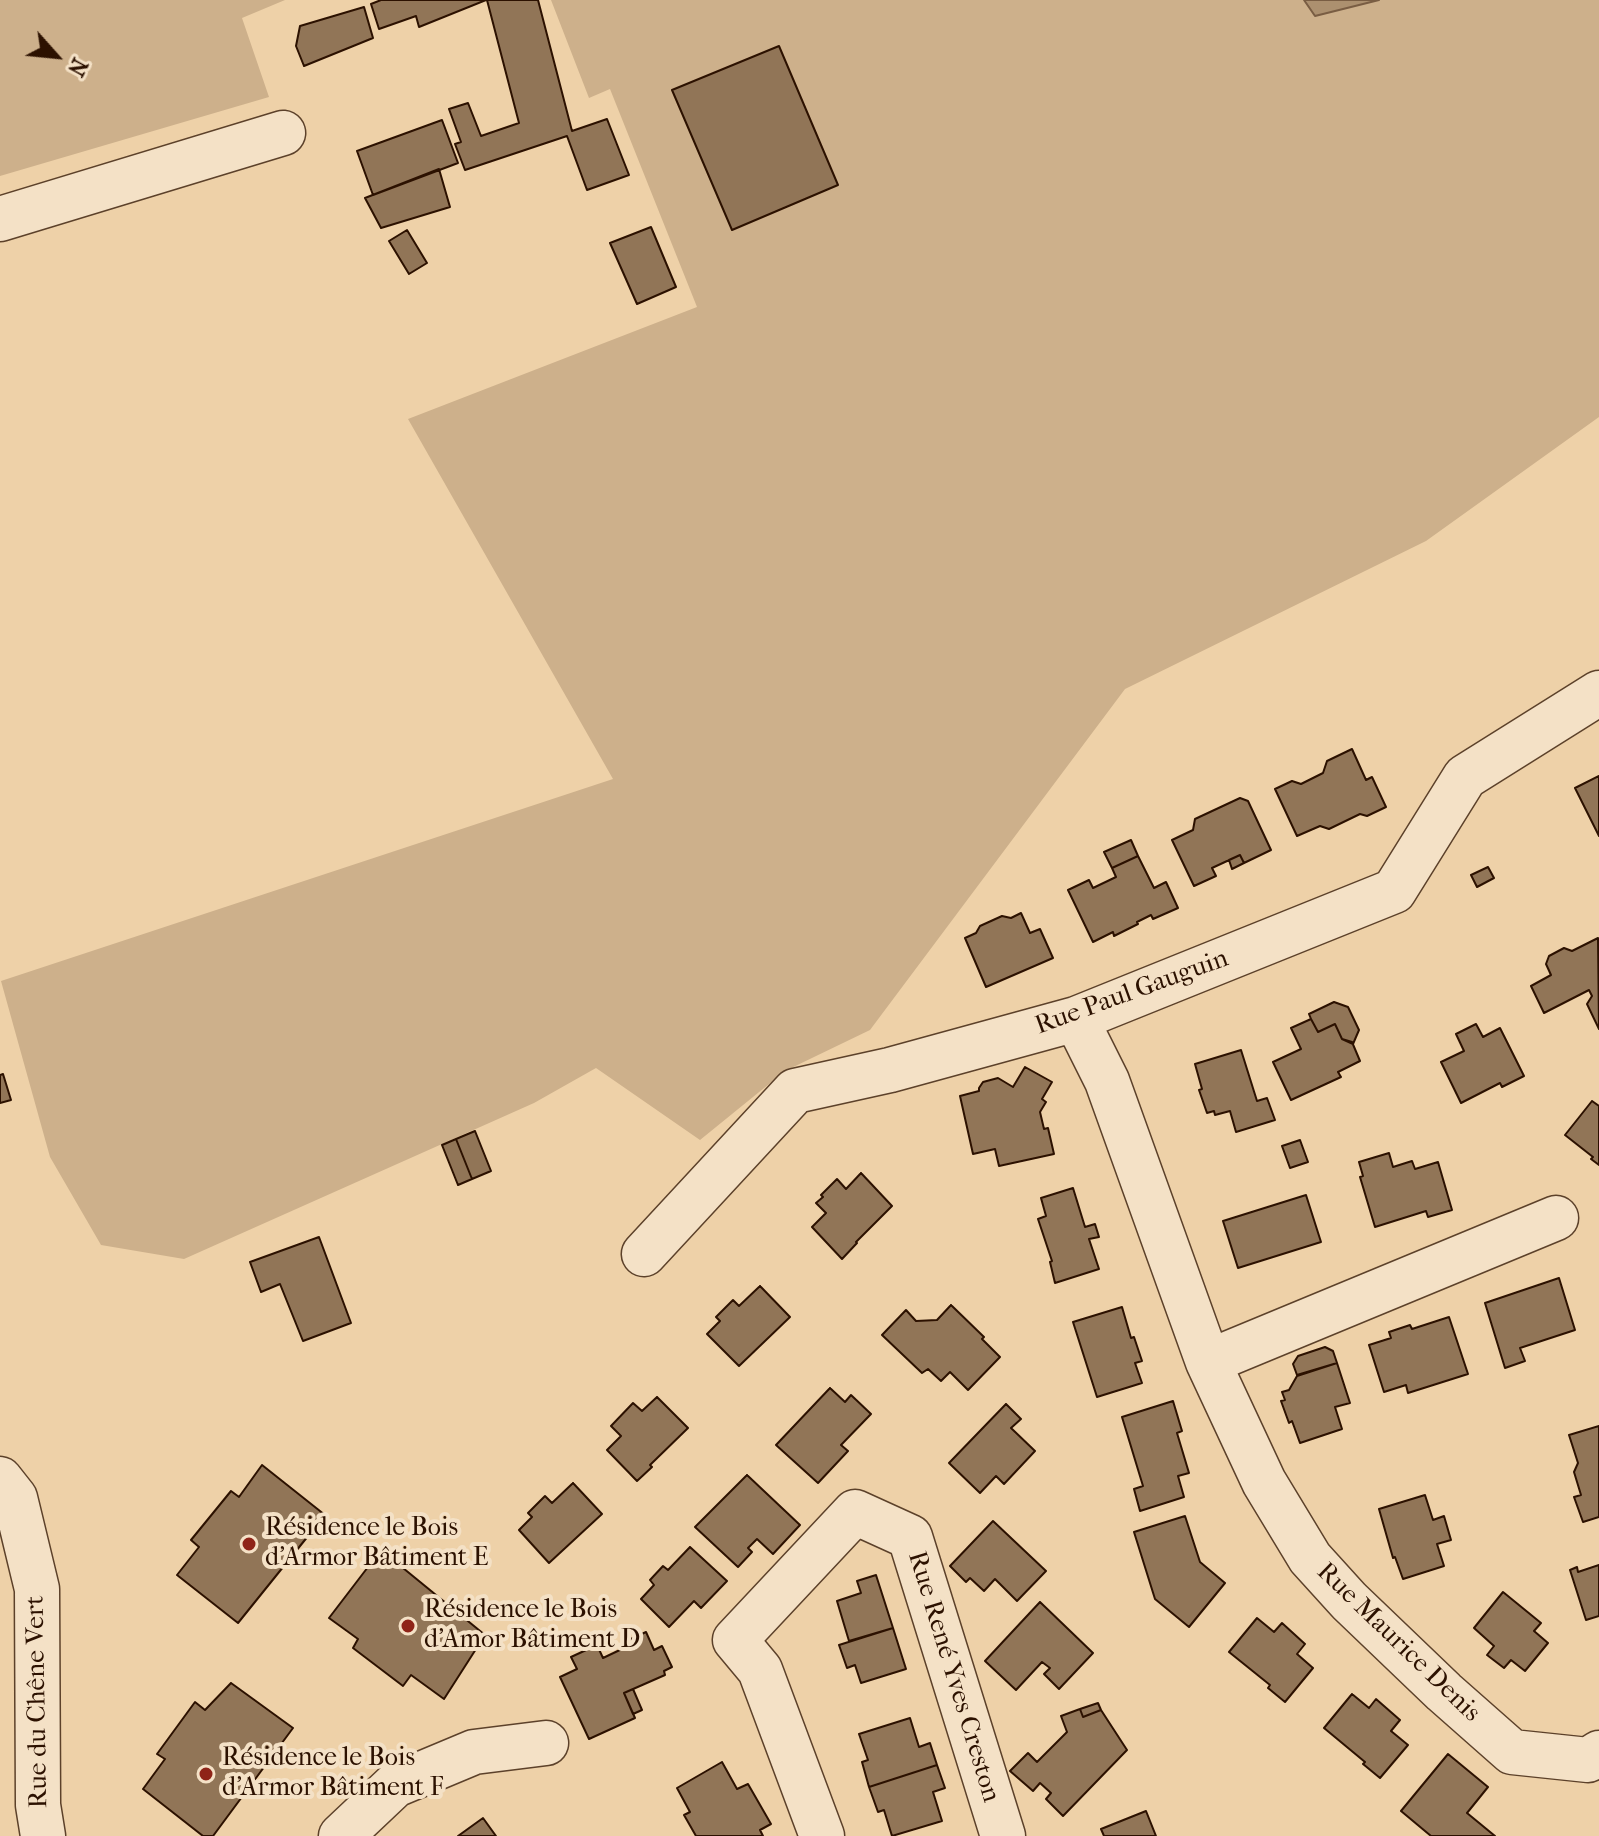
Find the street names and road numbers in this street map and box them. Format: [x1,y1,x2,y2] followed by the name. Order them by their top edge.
[1031,944,1233,1042] street label: Rue Paul Gauguin
[900,1548,1006,1806] street label: Rue René Yves Creston
[1310,1557,1486,1729] street label: Rue Maurice Denis
[21,1595,55,1809] street label: Rue du Chêne Vert

